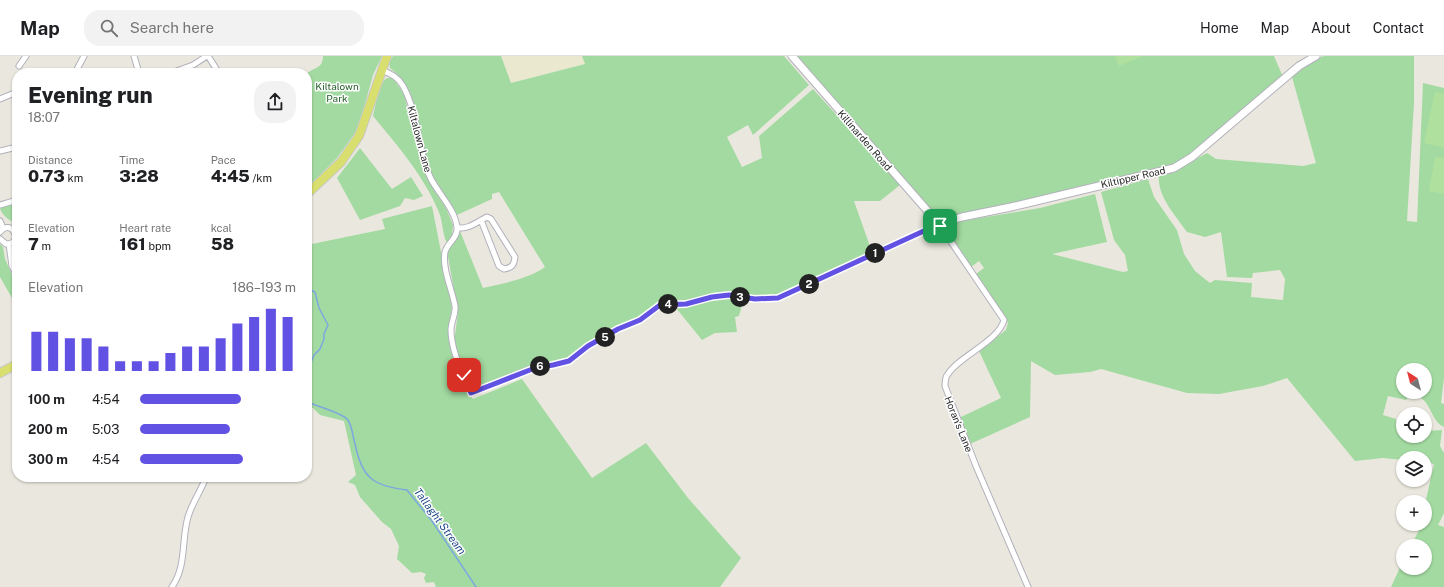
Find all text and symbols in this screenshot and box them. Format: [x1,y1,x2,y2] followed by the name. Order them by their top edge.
[84,10,364,46] search box
[20,17,60,39] text: Map
[98,17,120,39] icon: search
[130,19,214,36] text: Search here
[1200,20,1239,36] text: Home
[1261,20,1289,36] text: Map
[1311,20,1351,36] text: About
[1373,20,1424,36] text: Contact
[315,80,359,104] park label: Kiltalown Park
[254,81,296,123] button: share
[28,82,153,108] text: Evening run
[405,104,435,174] street label: Kiltalown Lane
[835,107,895,173] street label: Killinarden Road
[28,110,60,125] text: 18:07
[28,154,73,166] text: Distance
[119,154,144,166] text: Time
[211,154,236,166] text: Pace
[1099,164,1167,190] street label: Kiltipper Road
[28,166,65,186] text: 0.73
[119,166,159,186] text: 3:28
[211,166,250,186] text: 4:45
[65,172,83,184] text: km
[250,172,272,184] text: /km
[923,209,957,243] pin
[929,215,951,237] icon: arrive
[28,222,75,234] text: Elevation
[119,222,171,234] text: Heart rate
[211,222,232,234] text: kcal
[28,234,39,254] text: 7
[119,234,146,254] text: 161
[211,234,234,254] text: 58
[39,240,51,252] text: m
[146,240,171,252] text: bpm
[865,243,885,263] pin: 1
[873,247,877,259] text: 1
[799,274,819,294] pin: 2
[806,278,813,290] text: 2
[28,280,83,295] text: Elevation
[232,280,296,295] text: 186–193 m
[730,287,750,307] pin: 3
[736,291,744,303] text: 3
[658,294,678,314] pin: 4
[664,298,672,310] text: 4
[595,327,615,347] pin: 5
[601,331,609,343] text: 5
[530,356,550,376] pin: 6
[447,358,481,392] pin
[536,360,544,372] text: 6
[1396,363,1432,399] north arrow
[1396,363,1432,575] map controls
[453,364,475,386] icon: check
[28,392,65,407] text: 100 m
[92,392,120,407] text: 4:54
[942,394,976,454] street label: Horan's Lane
[1396,407,1432,443] button: locate
[28,422,68,437] text: 200 m
[92,422,119,437] text: 5:03
[1396,451,1432,487] button: layers
[28,452,68,467] text: 300 m
[92,452,120,467] text: 4:54
[412,485,468,557] water label: Tallaght Stream
[1396,495,1432,531] button: +
[1396,539,1432,575] button: −

